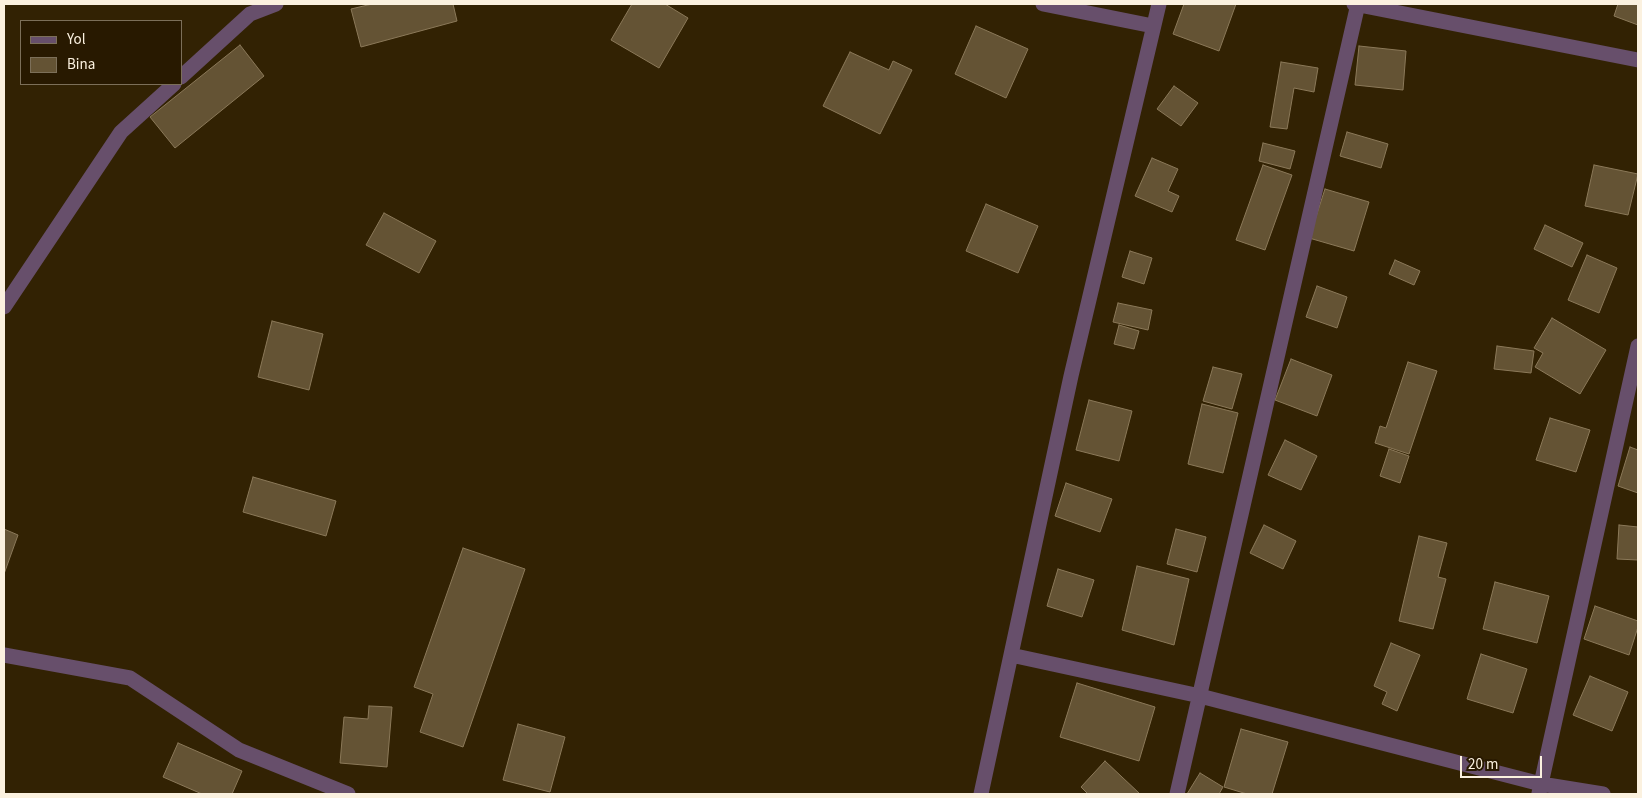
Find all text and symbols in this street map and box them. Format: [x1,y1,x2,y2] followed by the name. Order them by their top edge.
[20,20,182,85] legend
[67,29,85,50] text: Yol
[67,54,95,75] text: Bina
[1462,746,1544,778] scale bar
[1468,754,1498,775] text: 20 m

